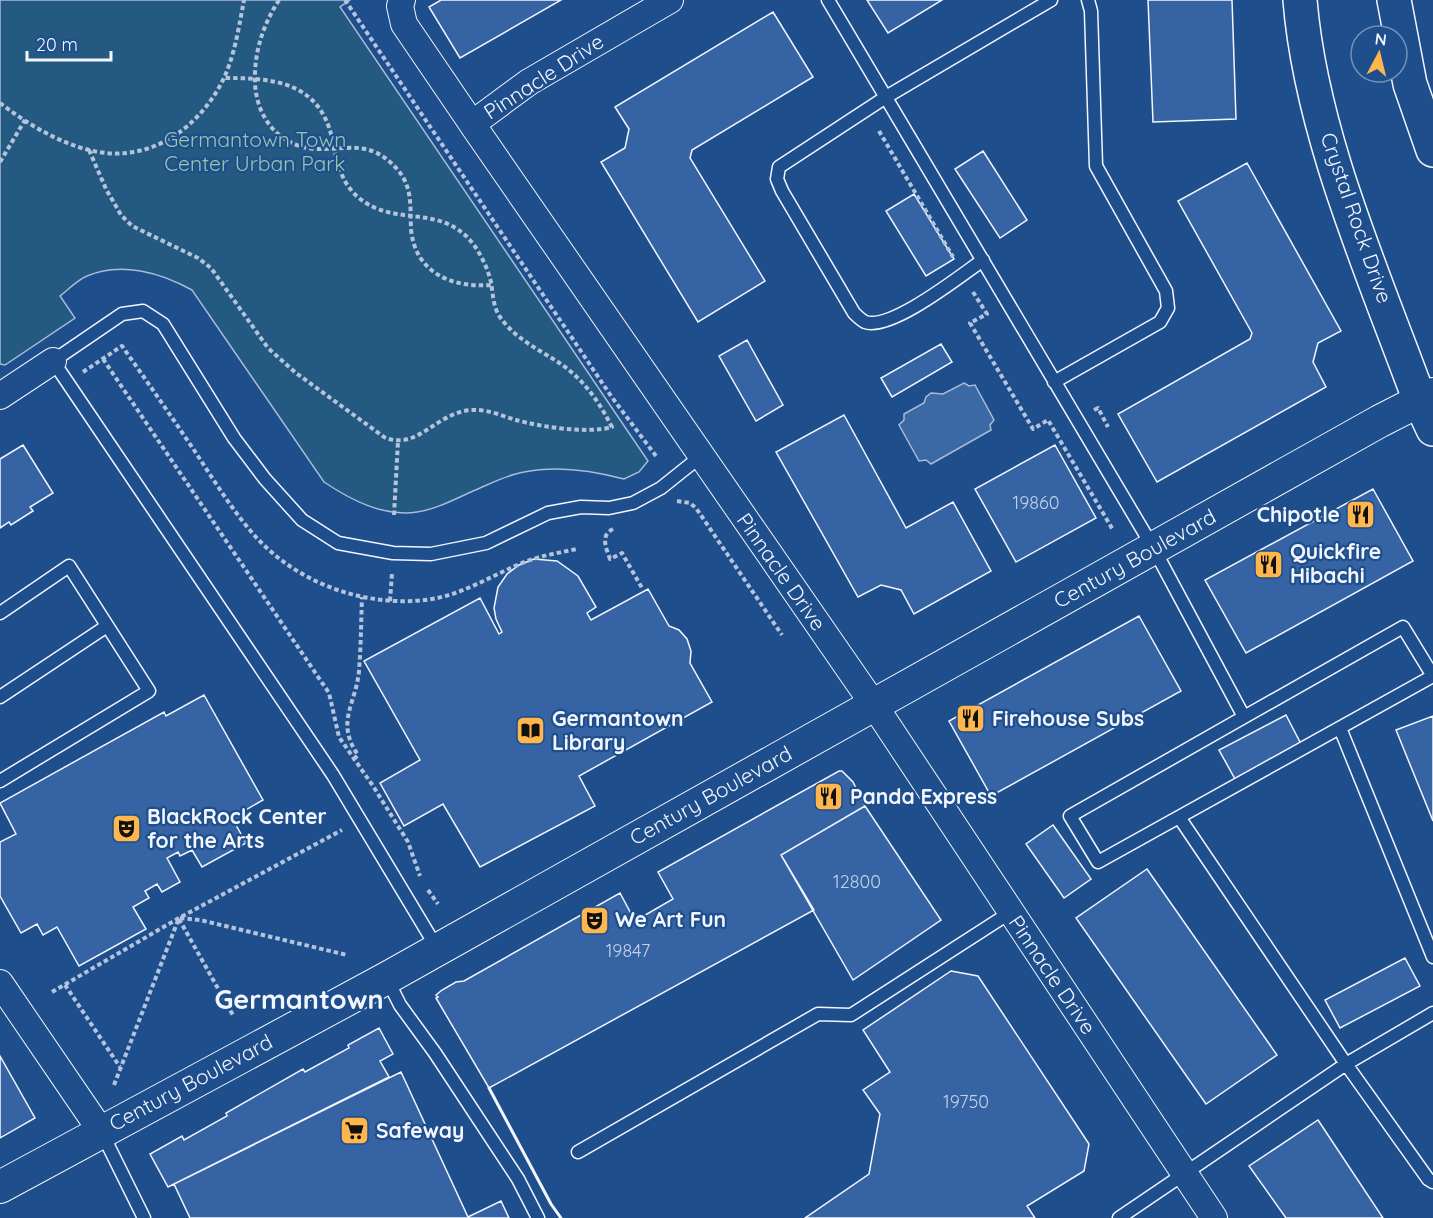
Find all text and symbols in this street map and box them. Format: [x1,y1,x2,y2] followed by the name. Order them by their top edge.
[27,24,111,62] scale bar
[1349,24,1409,84] north arrow
[479,28,608,125] street label: Pinnacle Drive
[1374,28,1388,50] text: N
[36,33,78,56] text: 20 m
[164,126,346,176] park label: Germantown Town Center Urban Park
[1316,129,1398,306] street label: Crystal Rock Drive
[1013,491,1059,514] house number: 19860
[1345,499,1377,531] restaurant icon: Chipotle
[1257,501,1340,527] place label: Chipotle
[1049,503,1220,613] street label: Century Boulevard
[732,508,832,635] street label: Pinnacle Drive
[1290,538,1381,588] place label: Quickfire Hibachi
[1253,548,1285,580] restaurant icon: Quickfire Hibachi
[955,703,987,735] restaurant icon: Firehouse Subs
[552,705,683,755] place label: Germantown Library
[992,705,1144,731] place label: Firehouse Subs
[515,715,547,747] library icon: Germantown Library
[625,740,796,850] street label: Century Boulevard
[813,781,845,813] restaurant icon: Panda Express
[850,783,997,809] place label: Panda Express
[147,803,327,853] place label: BlackRock Center for the Arts
[110,813,142,845] theatre icon: BlackRock Center for the Arts
[833,870,881,893] house number: 12800
[578,904,610,936] theatre icon: We Art Fun
[615,906,726,932] place label: We Art Fun
[1004,910,1102,1039] street label: Pinnacle Drive
[606,939,650,962] house number: 19847
[215,982,383,1016] district label: Germantown
[104,1028,277,1136] street label: Century Boulevard
[943,1090,989,1113] house number: 19750
[339,1115,371,1147] supermarket icon: Safeway
[376,1117,464,1143] place label: Safeway

